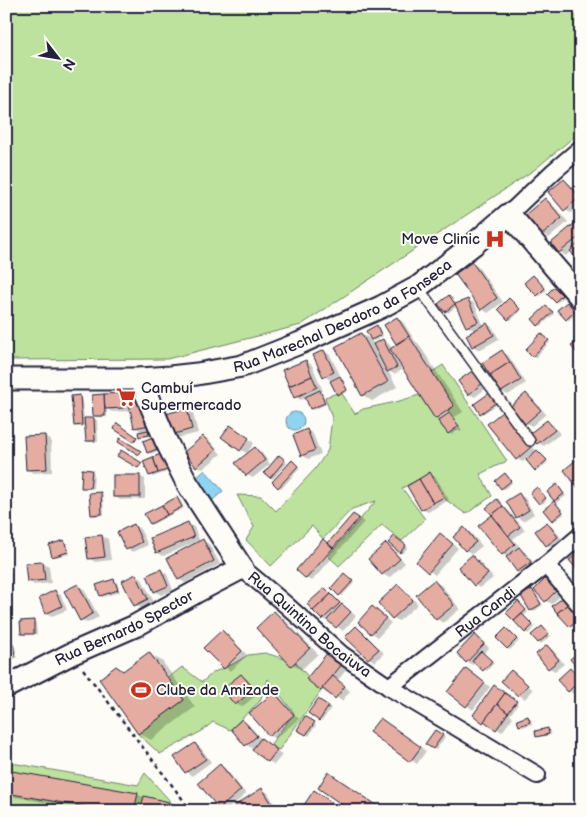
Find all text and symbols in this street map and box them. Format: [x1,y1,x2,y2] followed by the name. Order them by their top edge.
[32,32,82,82] north arrow
[59,56,79,73] text: N
[484,228,506,250] hospital icon: Move Clinic
[401,230,480,249] place label: Move Clinic
[232,256,456,377] street label: Rua Marechal Deodoro da Fonseca
[141,379,241,415] place label: Cambuí Supermercado
[115,386,137,408] supermarket icon: Cambuí Supermercado
[243,568,375,682] street label: Rua Quintino Bocaiuva
[452,583,520,642] street label: Rua Candi
[52,586,197,671] street label: Rua Bernardo Spector
[130,679,152,701] sports icon: Clube da Amizade
[156,681,279,700] place label: Clube da Amizade

